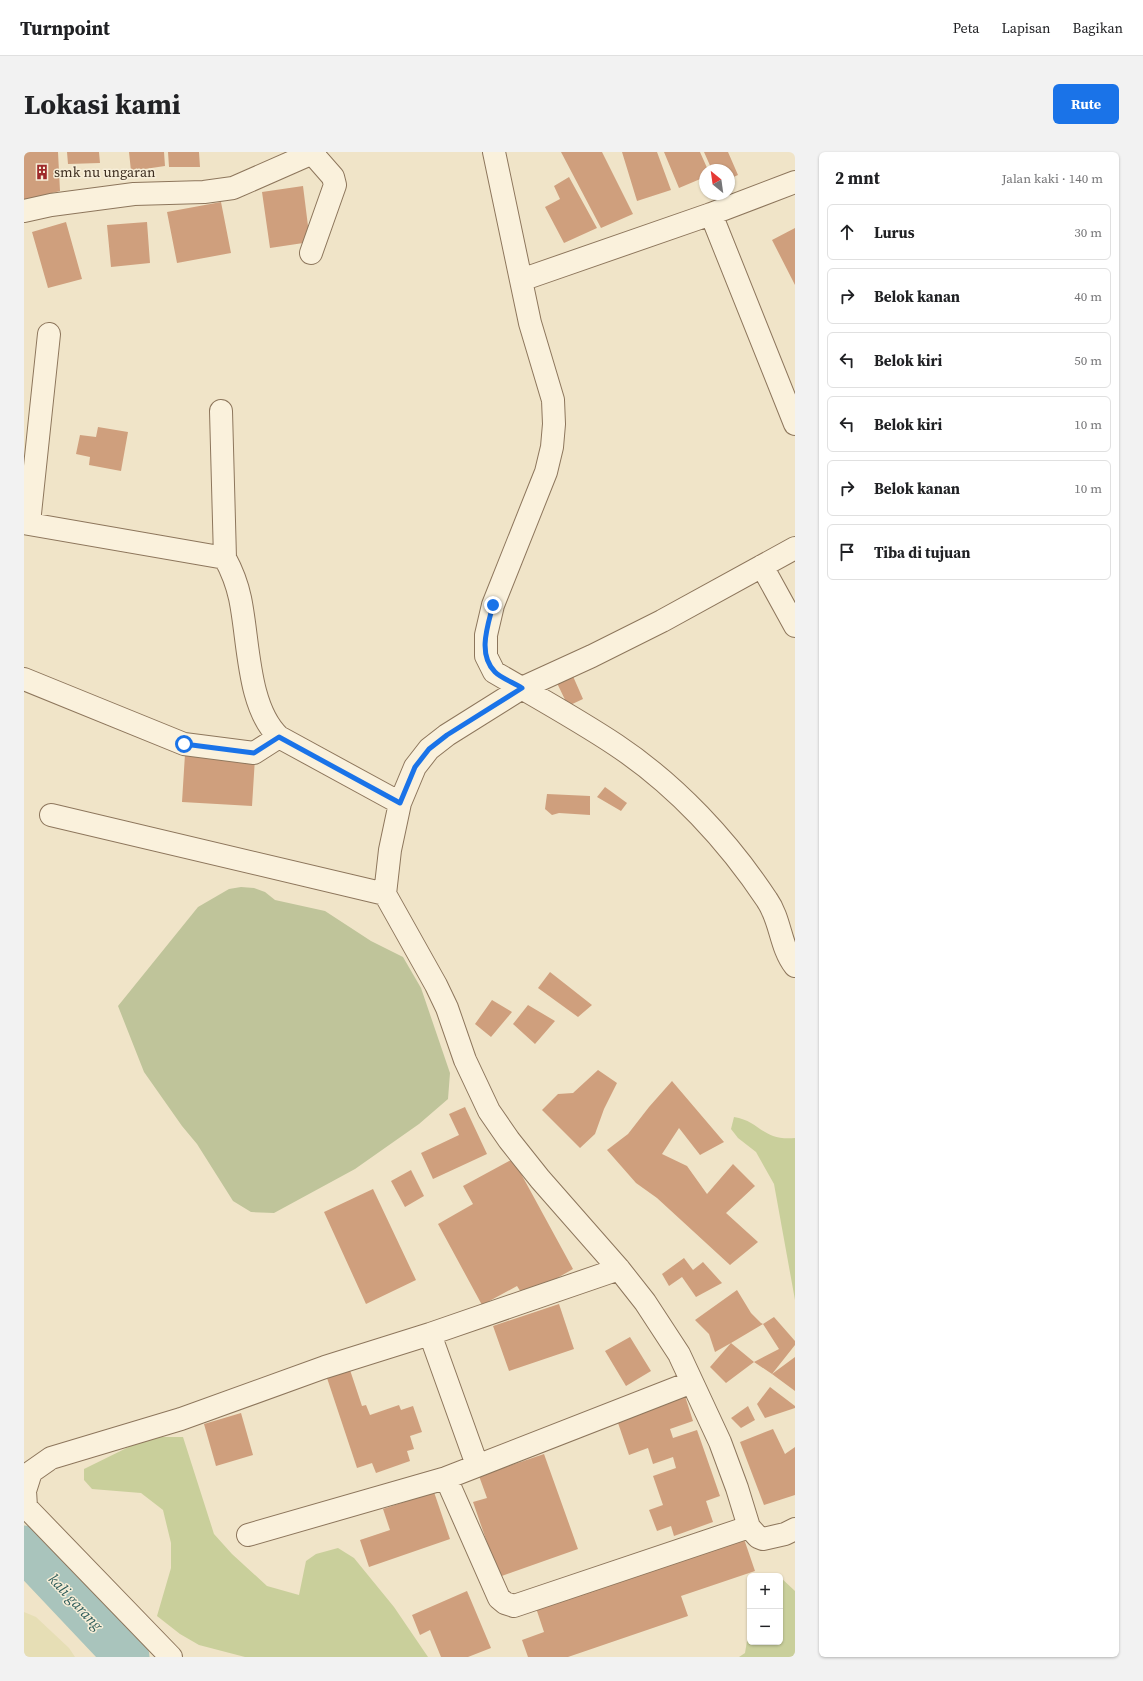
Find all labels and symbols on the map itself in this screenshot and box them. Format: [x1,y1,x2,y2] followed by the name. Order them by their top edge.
[54,162,156,182] place label: smk nu ungaran
[33,163,51,181] building icon: smk nu ungaran
[699,164,735,200] north arrow
[484,596,502,614] route end
[175,735,193,753] route start
[44,1569,108,1636] water label: kali garang

